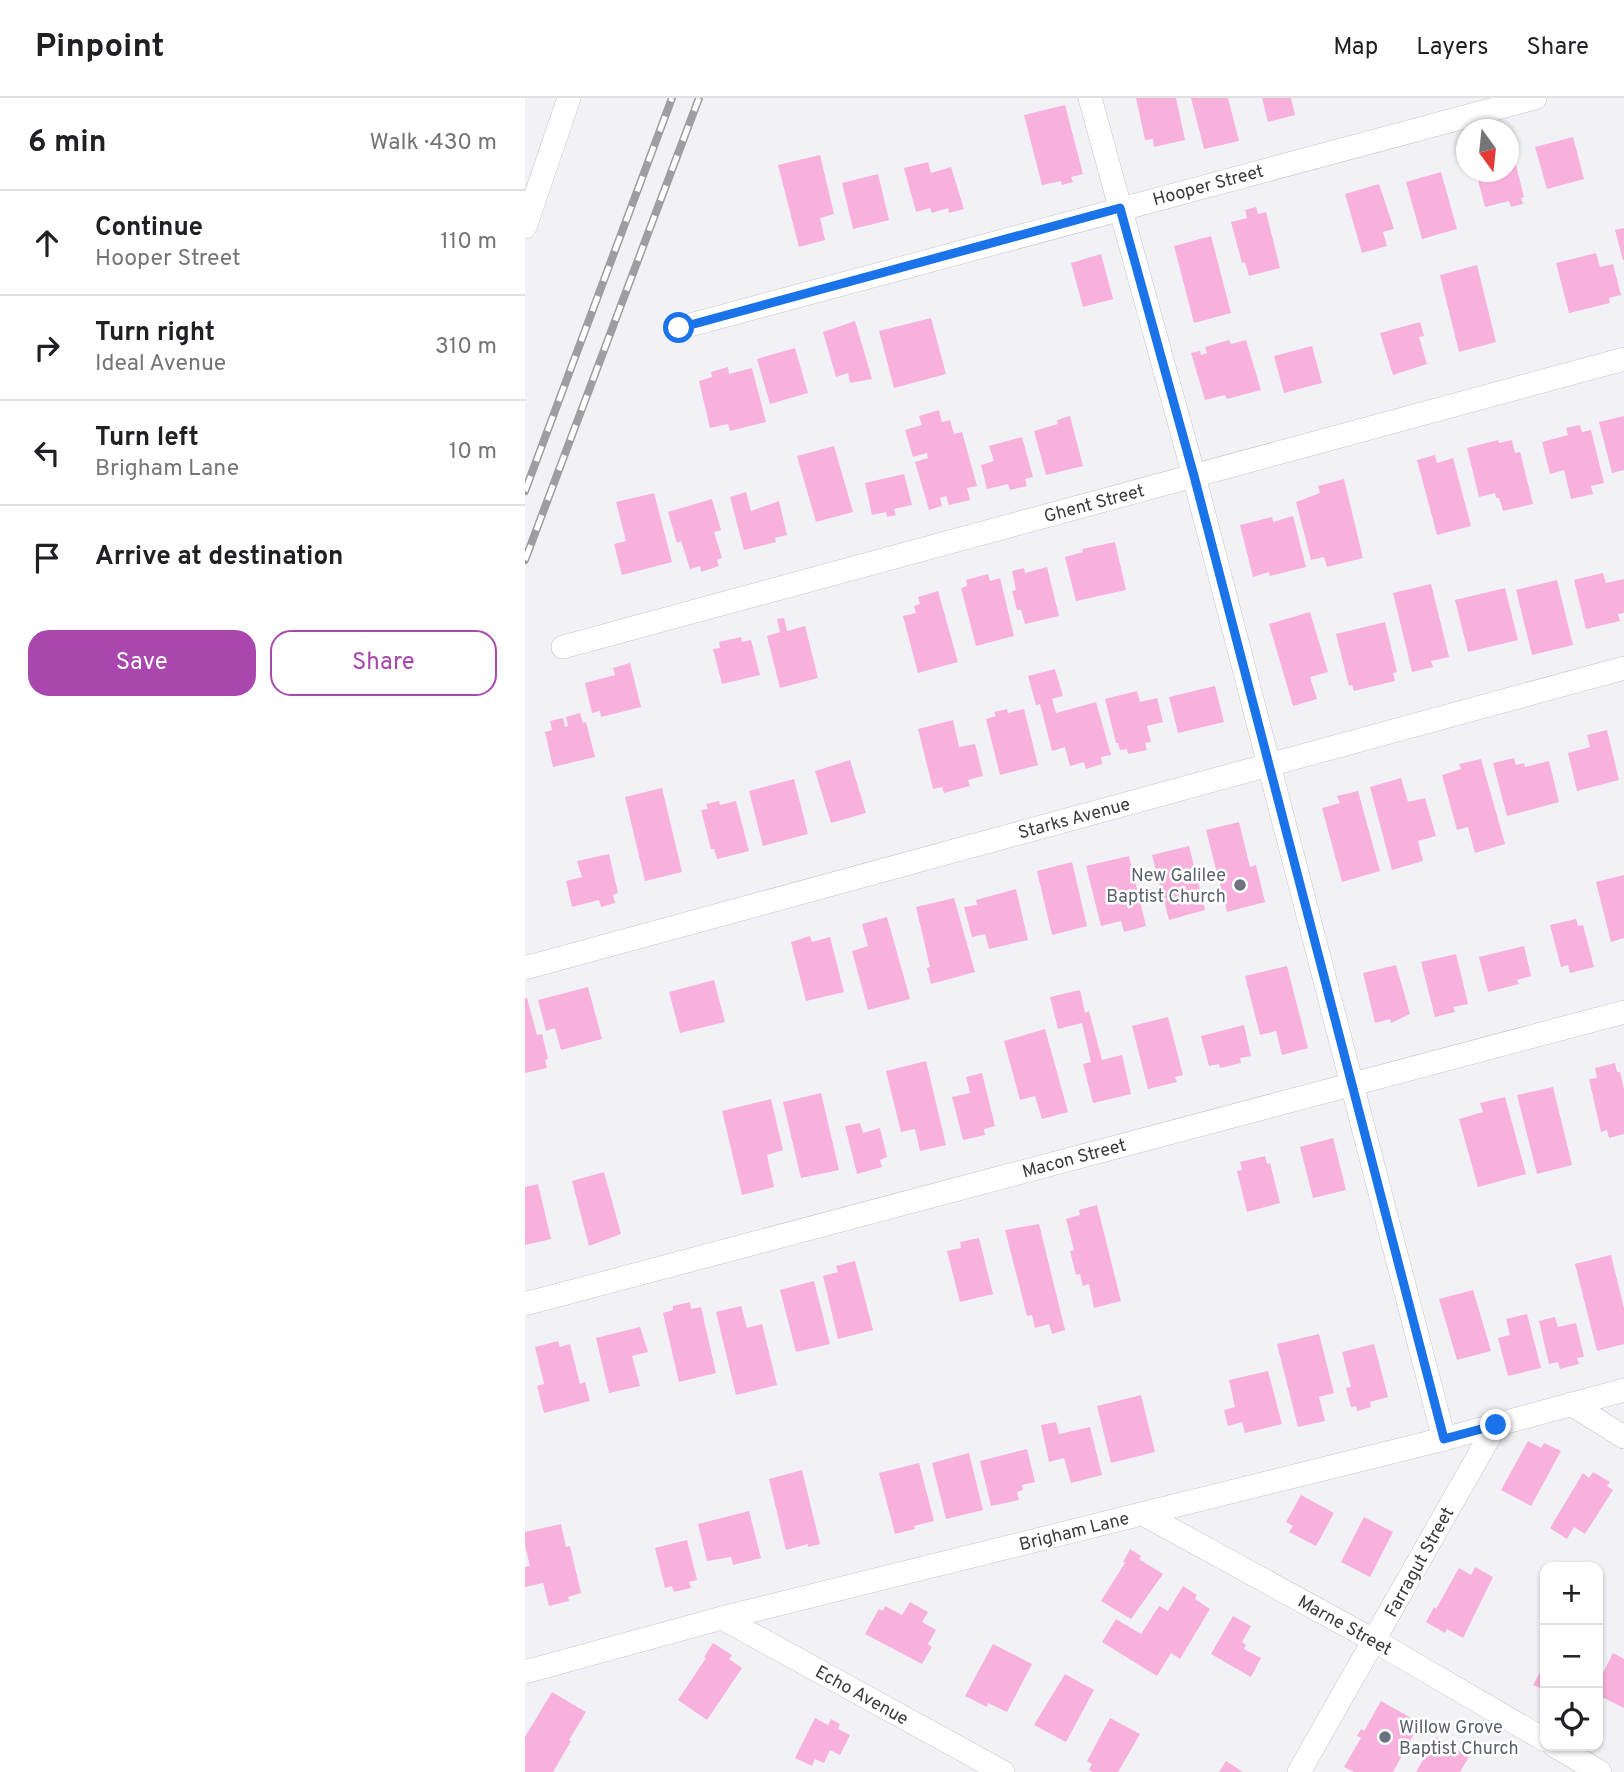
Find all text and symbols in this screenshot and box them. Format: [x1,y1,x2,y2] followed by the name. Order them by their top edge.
[35,27,164,69] text: Pinpoint
[1333,33,1378,63] text: Map
[1416,33,1488,63] text: Layers
[1526,33,1589,63] text: Share
[1456,119,1519,182] north arrow
[28,125,106,162] text: 6 min
[370,129,497,158] text: Walk · 430 m
[1150,161,1266,212] street label: Hooper Street
[95,212,203,245] text: Continue
[28,224,66,262] icon: ahead
[440,228,497,257] text: 110 m
[95,245,241,274] text: Hooper Street
[663,312,694,343] route start
[95,317,215,350] text: Turn right
[28,329,66,367] icon: right
[435,333,497,362] text: 310 m
[95,350,226,379] text: Ideal Avenue
[95,422,199,455] text: Turn left
[28,434,66,472] icon: left
[449,438,497,467] text: 10 m
[95,455,239,484] text: Brigham Lane
[1042,480,1147,529] street label: Ghent Street
[28,539,66,577] icon: arrive
[95,541,343,574] text: Arrive at destination
[28,630,256,696] button: Save
[270,630,497,696] button: Share
[1016,793,1133,845] street label: Starks Avenue
[1106,865,1226,909] place label: New Galilee Baptist Church
[1232,877,1248,893] marker: New Galilee Baptist Church
[1020,1135,1129,1184] street label: Macon Street
[1480,1409,1511,1440] route end
[1381,1504,1460,1622] street label: Farragut Street
[1017,1508,1132,1557] street label: Brigham Lane
[1540,1562,1603,1751] map controls
[1540,1562,1603,1625] button: +
[1293,1591,1396,1662] street label: Marne Street
[1540,1625,1603,1688] button: −
[811,1661,912,1731] street label: Echo Avenue
[1540,1688,1603,1751] button: locate
[1399,1717,1519,1761] place label: Willow Grove Baptist Church
[1377,1729,1393,1745] marker: Willow Grove Baptist Church

